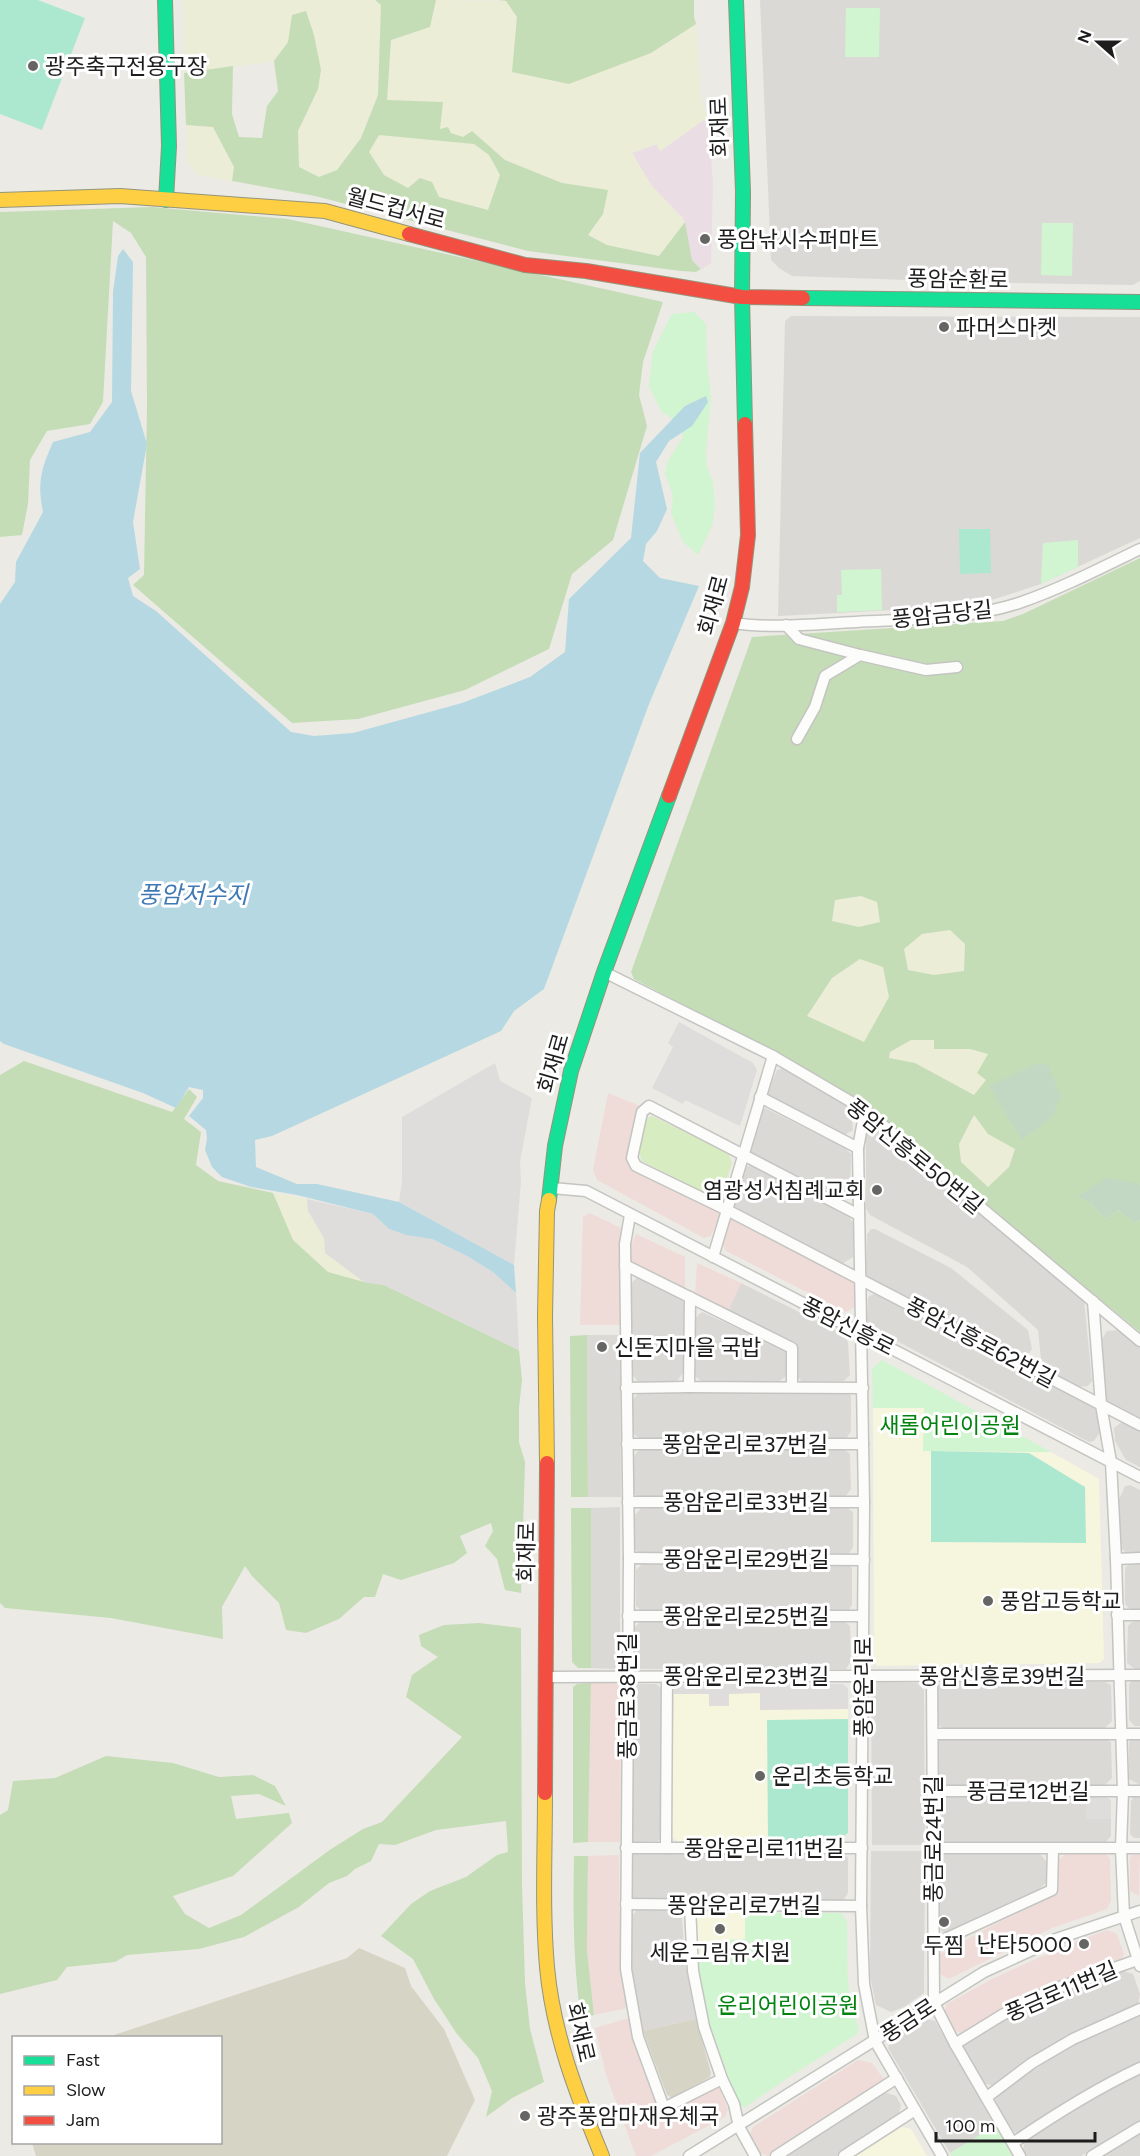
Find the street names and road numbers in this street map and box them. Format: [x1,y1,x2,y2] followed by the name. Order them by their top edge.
[705,96,734,158] street label: 회재로
[343,182,448,235] street label: 월드컵서로
[907,265,1009,294] street label: 풍암순환로
[693,572,734,638] street label: 회재로
[890,596,994,633] street label: 풍암금당길
[532,1030,575,1096] street label: 회재로
[841,1093,989,1220] street label: 풍암신흥로50번길
[797,1291,899,1361] street label: 풍암신흥로
[901,1291,1061,1393] street label: 풍암신흥로62번길
[662,1431,828,1458] street label: 풍암운리로37번길
[663,1489,829,1516] street label: 풍암운리로33번길
[512,1521,541,1583] street label: 회재로
[663,1546,829,1573] street label: 풍암운리로29번길
[663,1603,829,1630] street label: 풍암운리로25번길
[614,1633,641,1759] street label: 풍금로38번길
[850,1636,877,1738] street label: 풍암운리로
[663,1663,829,1690] street label: 풍암운리로23번길
[919,1663,1085,1690] street label: 풍암신흥로39번길
[920,1775,947,1903] street label: 풍금로24번길
[967,1778,1089,1805] street label: 풍금로12번길
[684,1835,844,1862] street label: 풍암운리로11번길
[667,1892,821,1919] street label: 풍암운리로7번길
[1001,1956,1121,2027] street label: 풍금로11번길
[875,1993,941,2048] street label: 풍금로
[561,1999,600,2065] street label: 회재로

